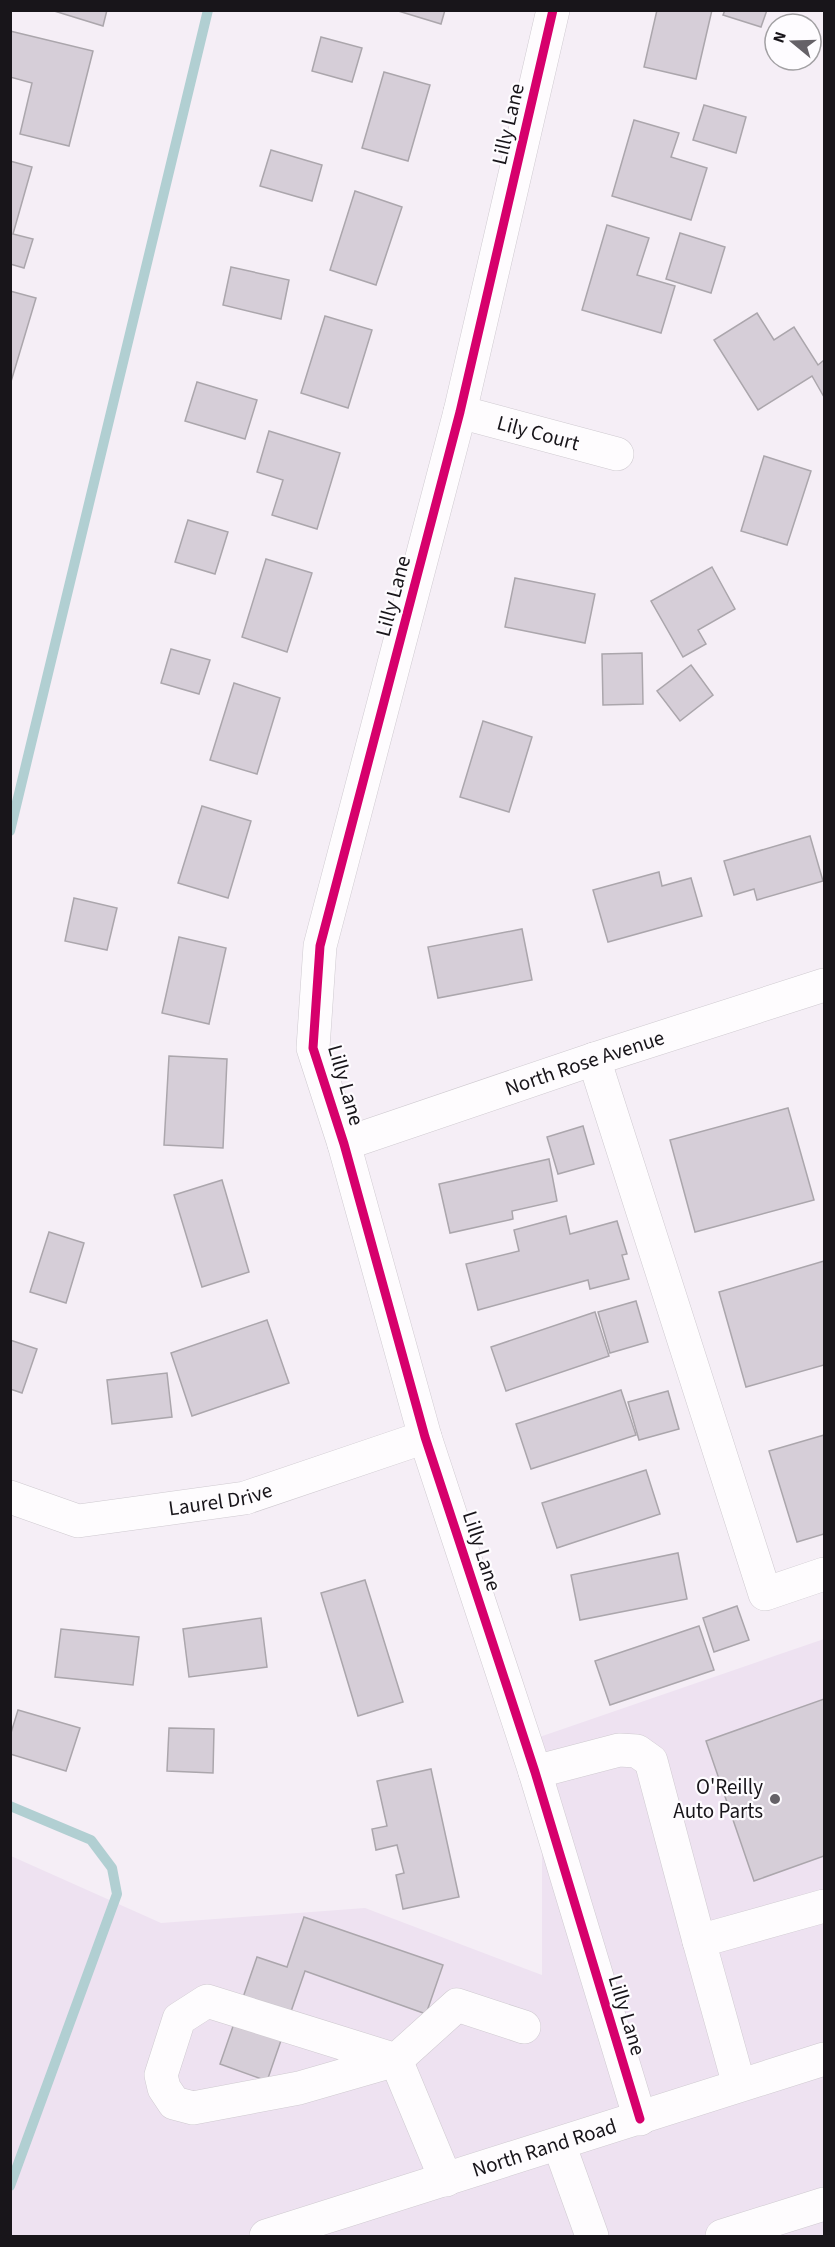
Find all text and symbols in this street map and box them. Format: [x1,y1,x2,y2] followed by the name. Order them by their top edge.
[763,12,823,72] north arrow
[768,29,792,46] text: N
[484,80,532,168] street label: Lilly Lane
[494,408,583,458] street label: Lily Court
[368,552,418,640] street label: Lilly Lane
[501,1022,668,1103] street label: North Rose Avenue
[320,1041,372,1129] street label: Lilly Lane
[167,1475,276,1523] street label: Laurel Drive
[455,1507,509,1595] street label: Lilly Lane
[673,1772,763,1826] place label: O'Reilly Auto Parts
[768,1792,782,1806] marker: O'Reilly Auto Parts
[601,1971,653,2059] street label: Lilly Lane
[468,2111,620,2185] street label: North Rand Road

